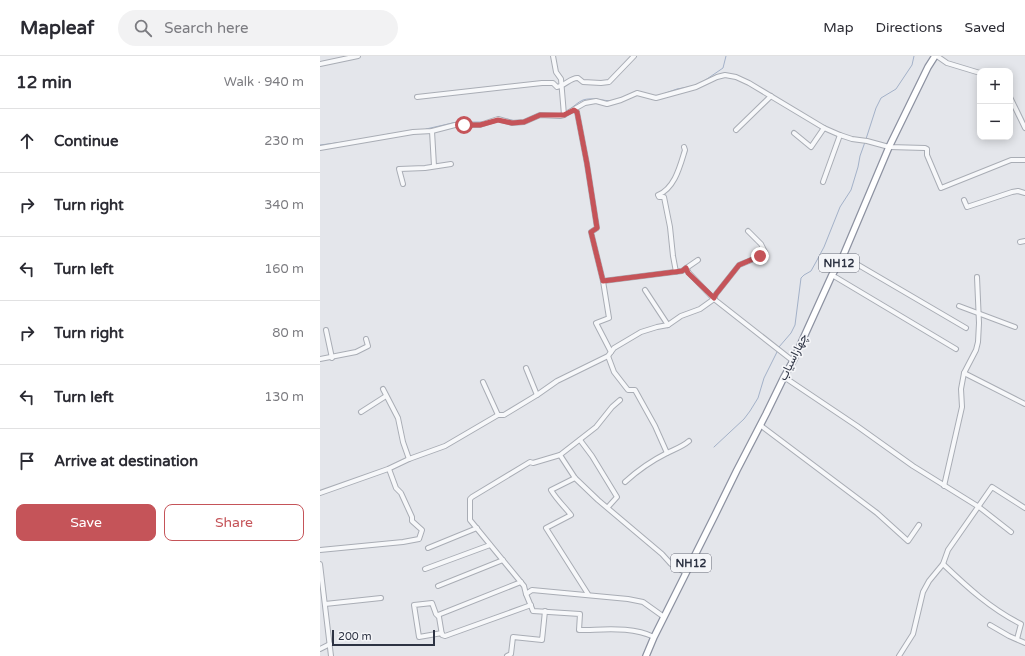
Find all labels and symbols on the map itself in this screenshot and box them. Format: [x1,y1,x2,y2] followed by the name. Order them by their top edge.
[455,116,473,134] route start
[751,247,769,265] route end
[819,254,859,272] road number: NH12
[776,331,811,383] street label: چهاراسیاب
[671,554,711,572] road number: NH12
[332,628,435,647] scale bar

